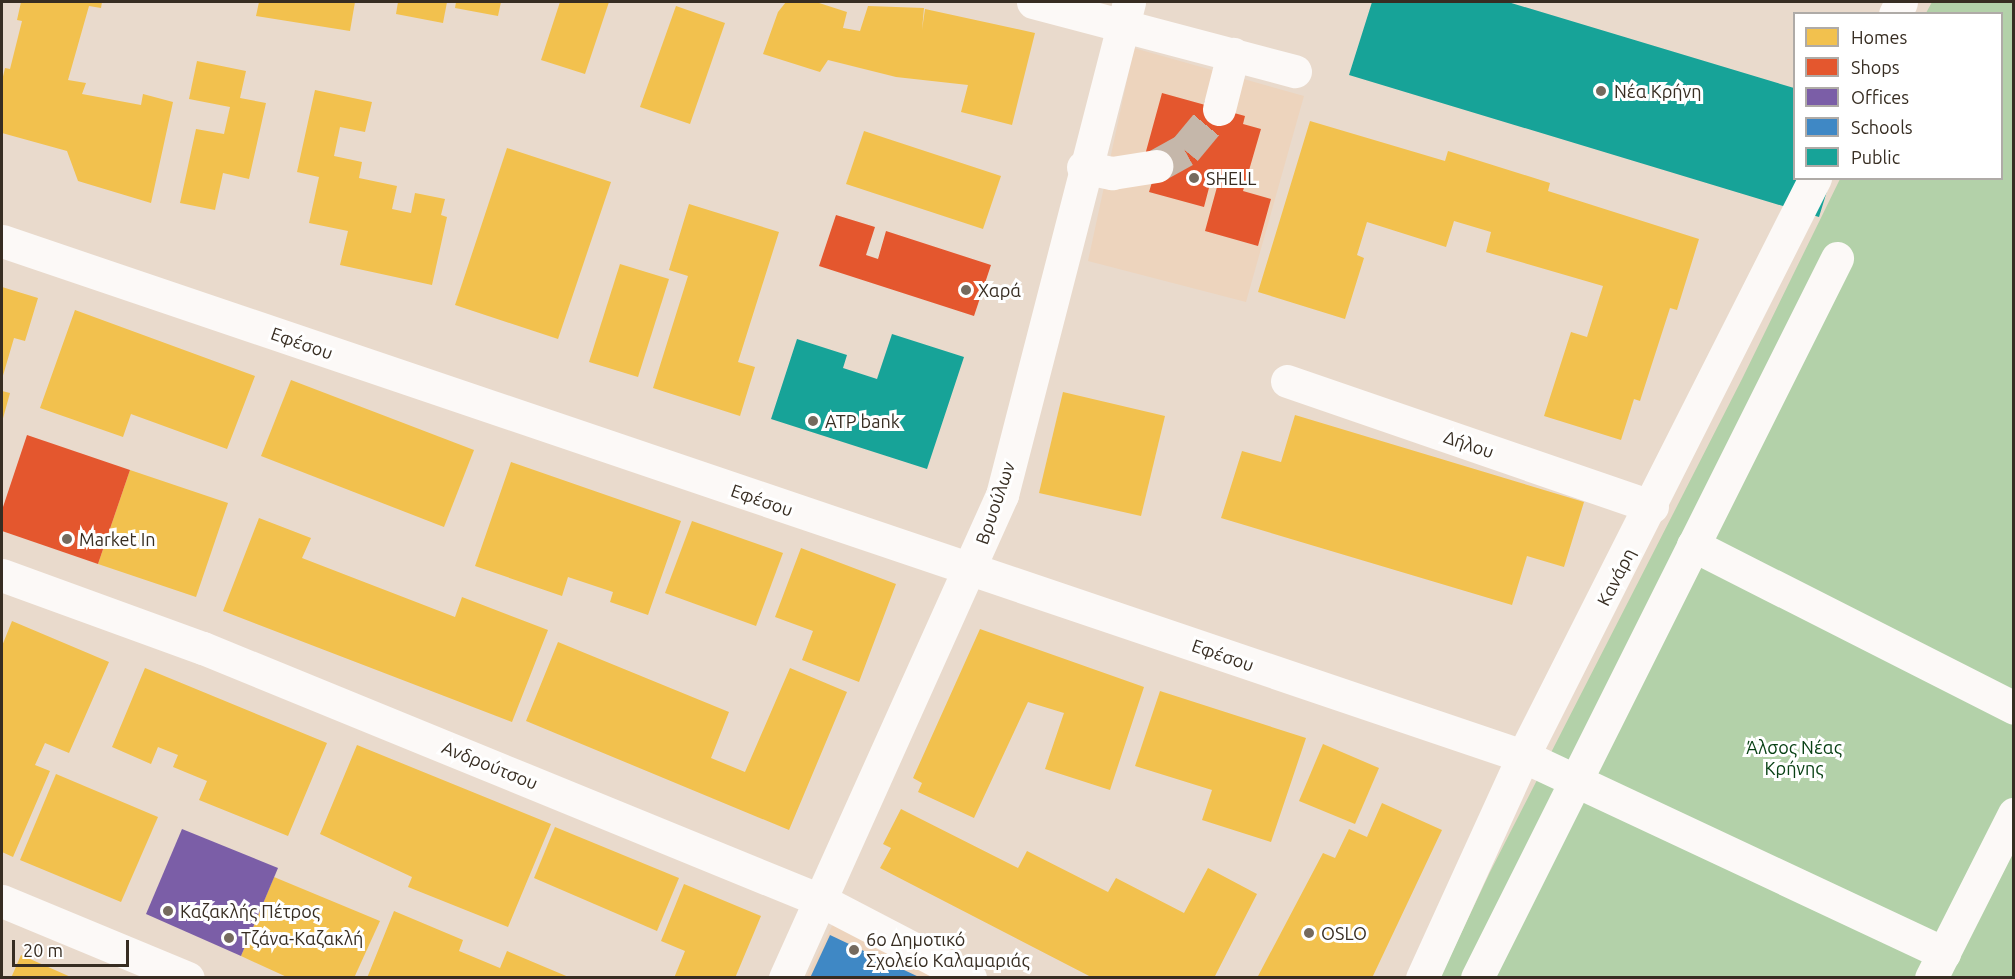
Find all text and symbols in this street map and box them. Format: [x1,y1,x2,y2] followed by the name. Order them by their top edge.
[1793,12,2003,180] legend
[1851,27,1907,47] text: Homes
[1851,57,1900,77] text: Shops
[1614,80,1701,102] place label: Νέα Κρήνη
[1592,82,1610,100] marker: Νέα Κρήνη
[1851,87,1909,107] text: Offices
[1851,117,1913,137] text: Schools
[1851,147,1900,167] text: Public
[1206,167,1256,189] place label: SHELL
[1187,171,1201,185] marker: SHELL
[978,279,1021,301] place label: Χαρά
[959,283,973,297] marker: Χαρά
[268,322,336,364] street label: Εφέσου
[825,410,900,432] place label: ATP bank
[806,414,820,428] marker: ATP bank
[1441,425,1497,463] street label: Δήλου
[971,459,1019,547] street label: Βρυούλων
[728,479,796,521] street label: Εφέσου
[79,528,156,550] place label: Market In
[60,532,74,546] marker: Market In
[1592,545,1640,609] street label: Κανάρη
[1189,634,1257,676] street label: Εφέσου
[439,736,541,794] street label: Ανδρούτσου
[1746,737,1842,780] park label: Άλσος Νέας Κρήνης
[180,900,320,922] place label: Καζακλής Πέτρος
[161,904,175,918] marker: Καζακλής Πέτρος
[1321,922,1367,944] place label: OSLO
[1302,926,1316,940] marker: OSLO
[241,927,363,949] place label: Τζάνα-Καζακλή
[15,928,132,966] scale bar
[866,929,1030,972] place label: 6ο Δημοτικό Σχολείο Καλαμαριάς
[222,931,236,945] marker: Τζάνα-Καζακλή
[23,940,63,960] text: 20 m
[847,943,861,957] marker: 6ο Δημοτικό Σχολείο Καλαμαριάς

